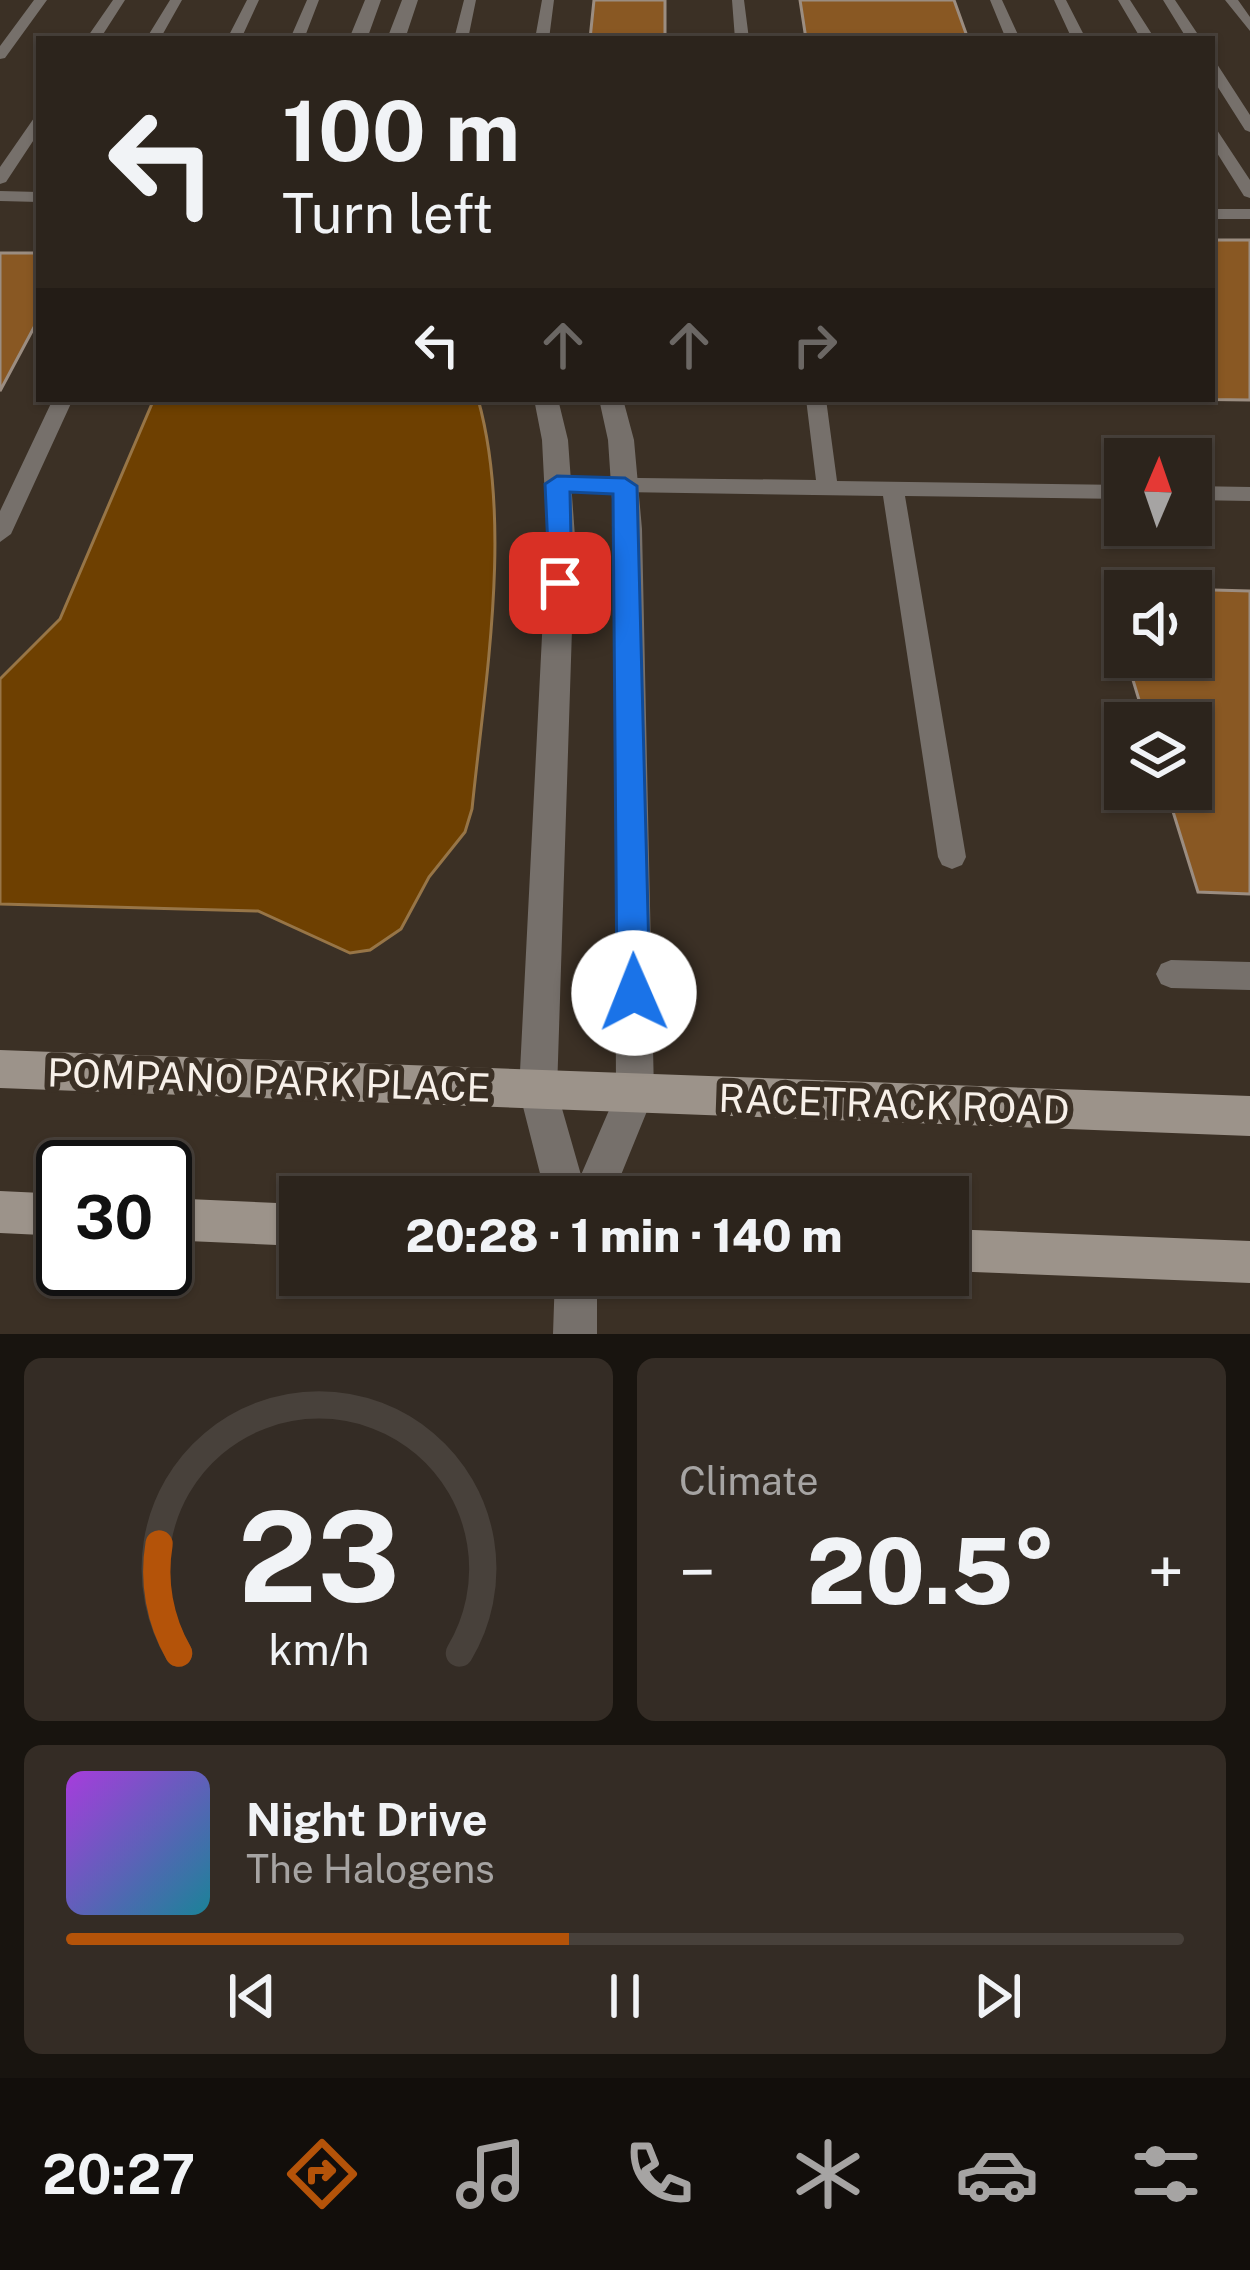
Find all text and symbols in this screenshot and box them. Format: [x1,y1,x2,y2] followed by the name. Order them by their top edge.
[282,81,520,180] text: 100 m
[84,84,240,240] icon: left
[282,182,493,245] text: Turn left
[404,312,470,378] icon: left
[530,312,596,378] icon: ahead
[656,312,722,378] icon: ahead
[782,312,848,378] icon: right
[1104,438,1212,546] north arrow
[1104,438,1212,810] map controls
[509,532,611,634] pin
[527,550,593,616] icon: arrive
[1104,570,1212,678] button: sound
[1104,702,1212,810] button: layers
[571,930,697,1056] position arrow
[46,1049,492,1111] street label: POMPANO PARK PLACE
[718,1075,1070,1133] street label: RACETRACK ROAD
[36,1140,192,1296] speed limit sign: 30
[406,1209,842,1262] text: 20:28 · 1 min · 140 m
[679,1458,819,1504] text: Climate
[237,1483,400,1630] text: 23
[807,1518,1056,1624] text: 20.5°
[679,1533,716,1611] text: −
[1147,1533,1184,1611] text: +
[268,1623,369,1674] text: km/h
[246,1793,488,1846] text: Night Drive
[246,1846,495,1892] text: The Halogens
[219,1963,285,2029] icon: previous
[592,1963,658,2029] icon: pause
[965,1963,1031,2029] icon: next
[280,2132,364,2216] icon: directions
[449,2132,533,2216] icon: music
[617,2132,701,2216] icon: phone
[786,2132,870,2216] icon: climate
[955,2132,1039,2216] icon: car
[1124,2132,1208,2216] icon: filters
[42,2143,195,2206] text: 20:27

